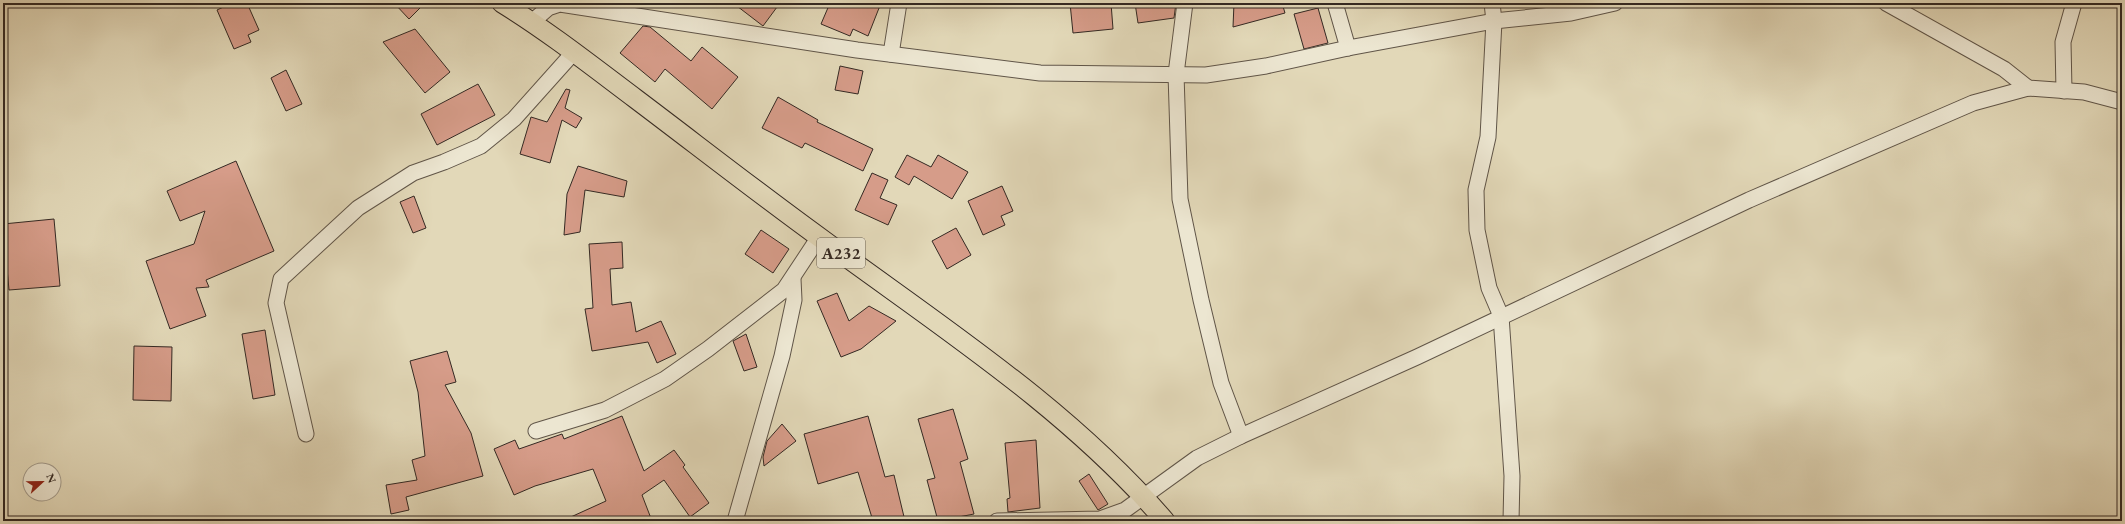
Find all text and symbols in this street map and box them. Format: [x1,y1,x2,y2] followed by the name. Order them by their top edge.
[817,238,865,268] road number: A232
[22,462,62,502] north arrow
[43,472,59,485] text: N

